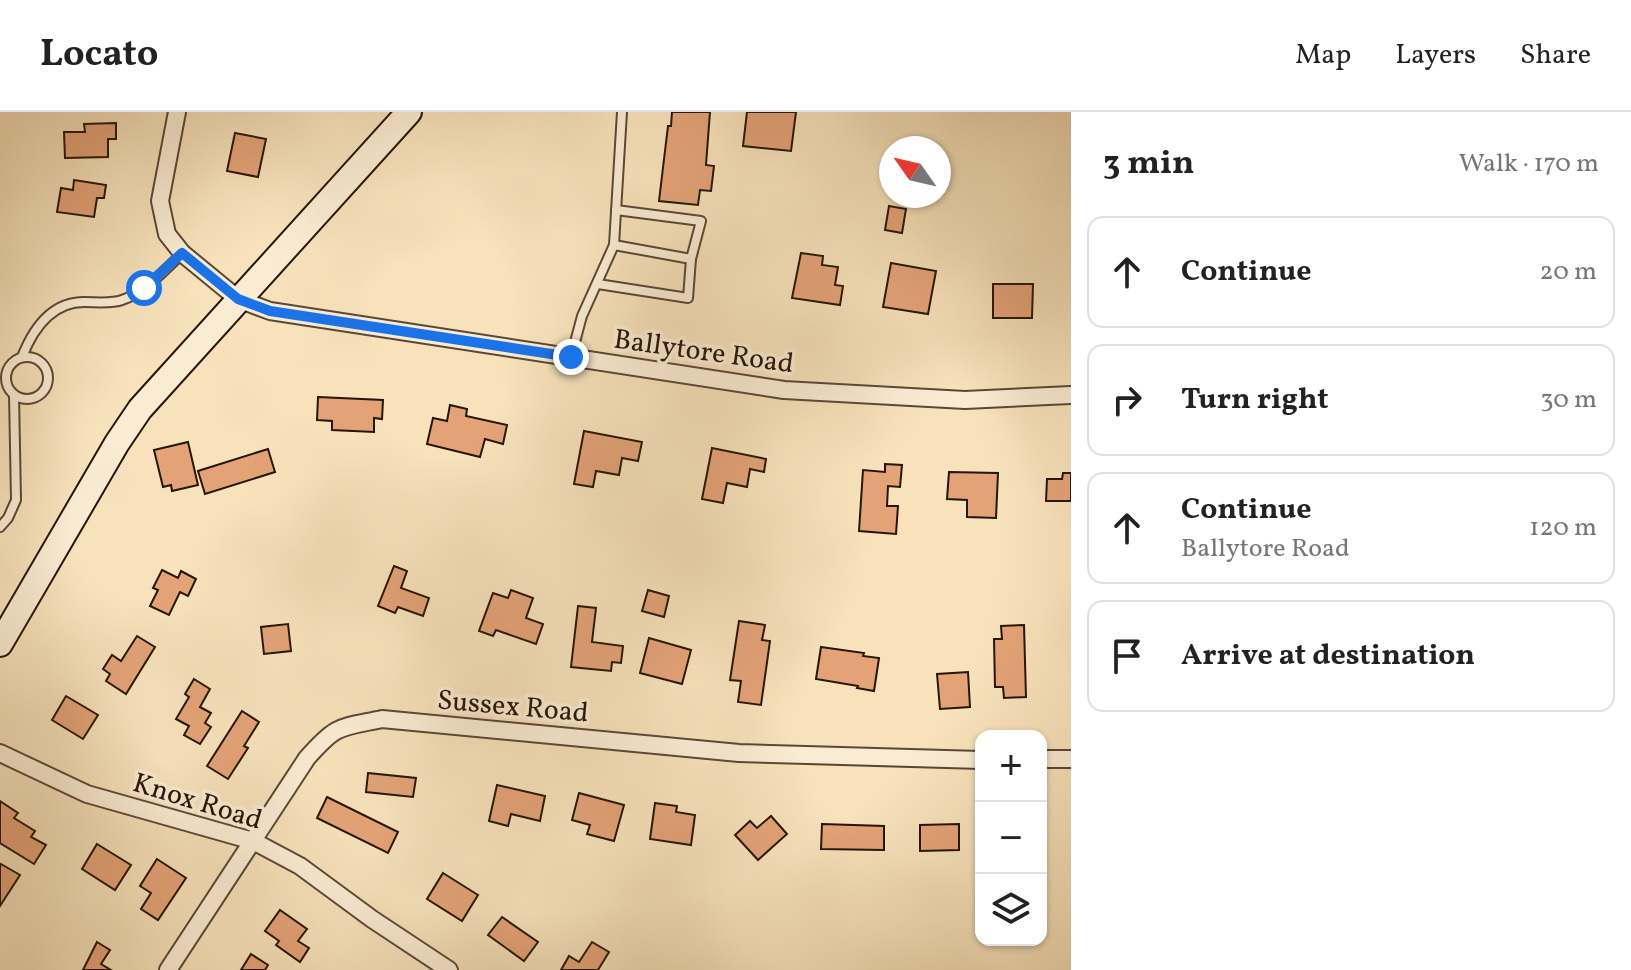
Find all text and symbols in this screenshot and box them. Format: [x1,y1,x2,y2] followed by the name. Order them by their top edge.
[40,29,158,82] text: Locato
[1295,36,1351,75] text: Map
[1395,36,1476,75] text: Layers
[1520,36,1591,75] text: Share
[879,136,951,208] north arrow
[1103,141,1194,188] text: 3 min
[1459,146,1599,182] text: Walk · 170 m
[1105,250,1149,294] icon: ahead
[1181,251,1312,293] text: Continue
[1539,254,1597,290] text: 20 m
[126,270,162,306] route start
[611,321,796,384] street label: Ballytore Road
[553,339,589,375] route end
[1105,378,1149,422] icon: right
[1181,379,1329,421] text: Turn right
[1540,382,1597,418] text: 30 m
[1181,489,1312,531] text: Continue
[1105,506,1149,550] icon: ahead
[1529,510,1597,546] text: 120 m
[1181,531,1350,567] text: Ballytore Road
[1105,634,1149,678] icon: arrive
[1181,635,1475,677] text: Arrive at destination
[435,681,590,734] street label: Sussex Road
[975,730,1047,946] map controls
[975,730,1047,802] button: +
[128,764,267,841] street label: Knox Road
[975,802,1047,874] button: −
[975,874,1047,946] button: layers

